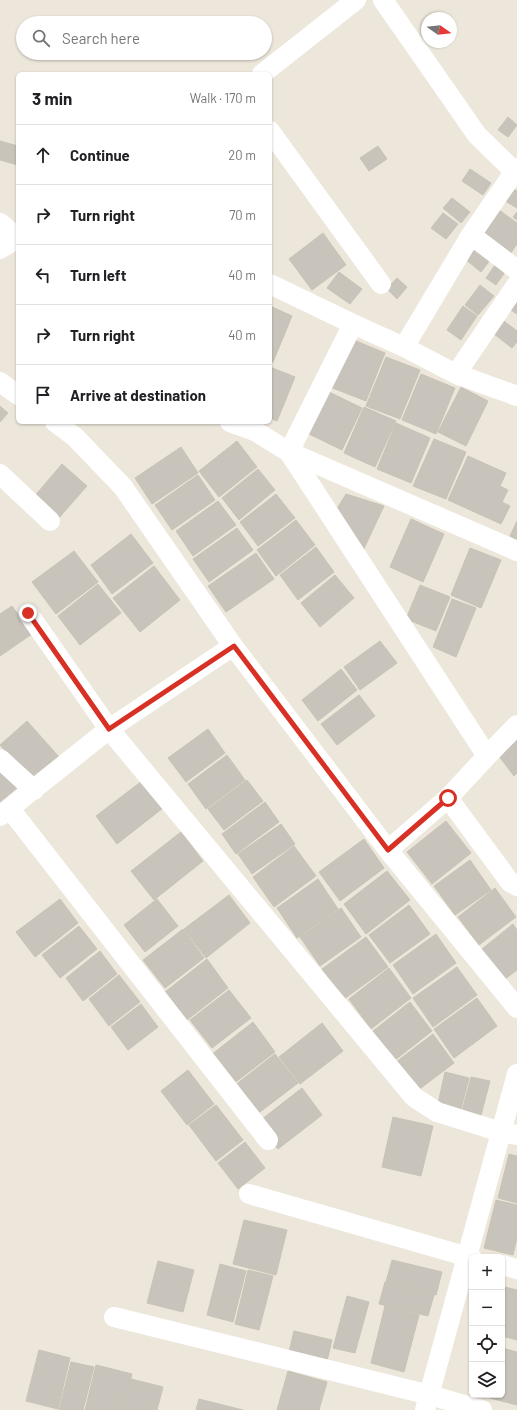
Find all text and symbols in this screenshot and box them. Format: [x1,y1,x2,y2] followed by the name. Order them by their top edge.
[421,12,457,48] north arrow
[16,16,272,60] search box
[30,27,52,49] icon: search
[62,29,140,47] text: Search here
[32,88,72,108] text: 3 min
[190,90,256,106] text: Walk · 170 m
[32,144,54,166] icon: ahead
[70,146,130,164] text: Continue
[228,147,256,163] text: 20 m
[32,204,54,226] icon: right
[70,206,135,224] text: Turn right
[229,207,256,223] text: 70 m
[32,264,54,286] icon: left
[70,266,126,284] text: Turn left
[228,267,256,283] text: 40 m
[32,324,54,346] icon: right
[70,326,135,344] text: Turn right
[228,327,256,343] text: 40 m
[32,384,54,406] icon: arrive
[70,386,206,404] text: Arrive at destination
[19,604,37,622] route end
[439,789,457,807] route start
[469,1254,505,1398] map controls
[469,1254,505,1290] button: +
[469,1290,505,1326] button: −
[469,1326,505,1362] button: locate
[469,1362,505,1398] button: layers

